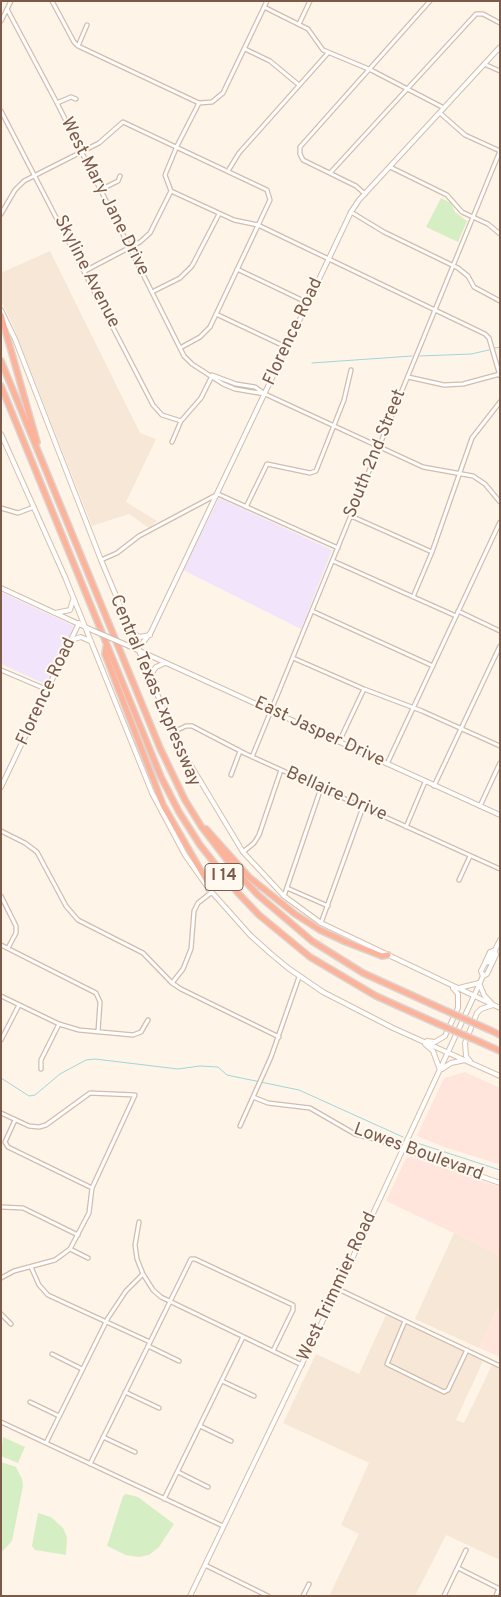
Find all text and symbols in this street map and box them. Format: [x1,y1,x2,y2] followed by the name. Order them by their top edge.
[55,114,153,280] street label: West Mary Jane Drive
[48,212,124,332] street label: Skyline Avenue
[260,275,328,389] street label: Florence Road
[340,387,412,521] street label: South 2nd Street
[104,592,204,790] street label: Central Texas Expressway
[13,635,81,749] street label: Florence Road
[250,693,388,773] street label: East Jasper Drive
[282,763,390,827] street label: Bellaire Drive
[205,864,243,890] road number: I 14
[350,1120,486,1186] street label: Lowes Boulevard
[294,1209,382,1365] street label: West Trimmier Road

